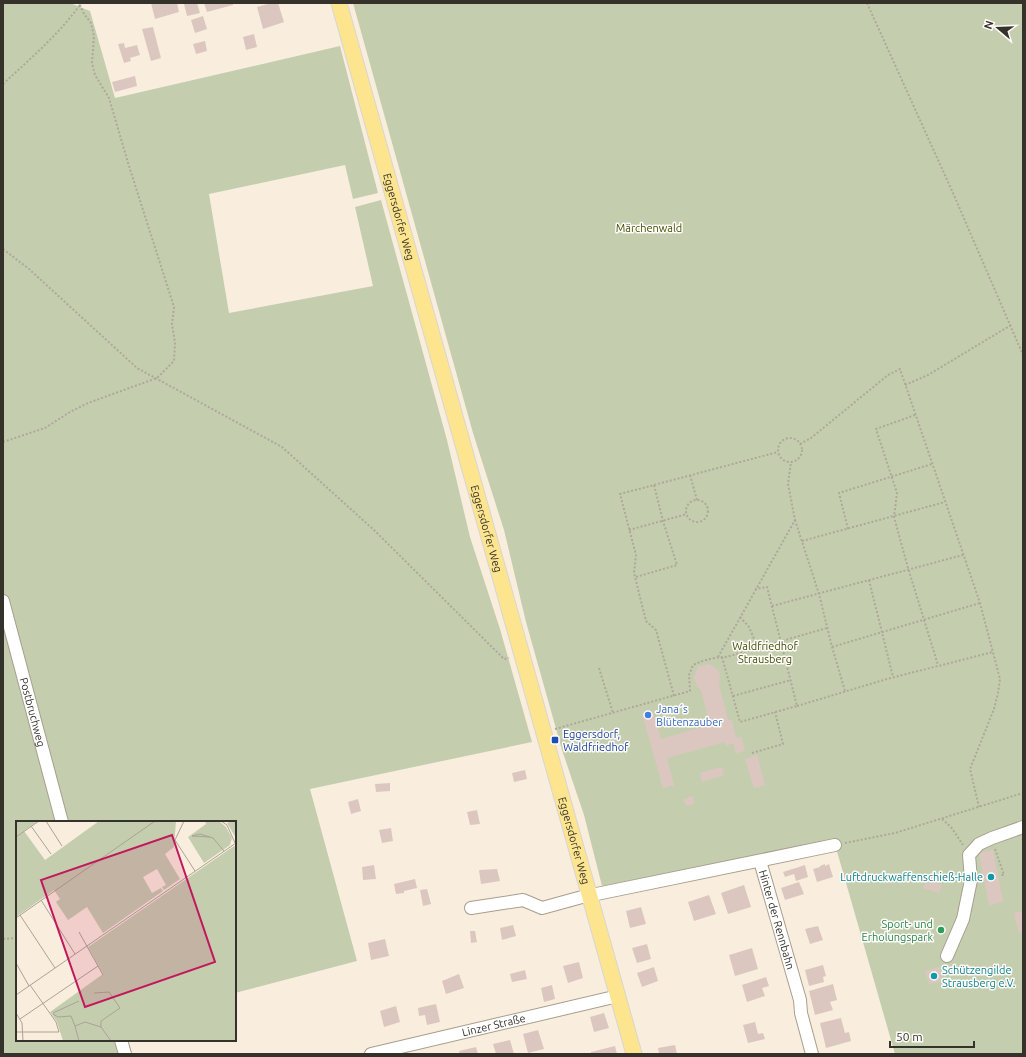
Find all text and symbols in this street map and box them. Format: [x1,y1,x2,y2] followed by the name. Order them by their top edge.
[978,8,1018,48] north arrow
[982,19,996,31] text: N
[381,172,417,262] street label: Eggersdorfer Weg
[616,222,682,234] park label: Märchenwald
[469,484,505,574] street label: Eggersdorfer Weg
[732,640,798,665] park label: Waldfriedhof Strausberg
[18,676,48,748] street label: Postbruchweg
[656,703,723,728] place label: Jana´s Blütenzauber
[643,710,653,720] marker: Jana´s Blütenzauber
[563,728,629,753] place label: Eggersdorf, Waldfriedhof
[550,735,560,745] marker: Eggersdorf, Waldfriedhof
[556,796,592,886] street label: Eggersdorfer Weg
[16,821,236,1041] inset map
[757,868,797,971] street label: Hinter der Rennbahn
[840,871,983,883] place label: Luftdruckwaffenschieß-Halle
[986,872,996,882] marker: Luftdruckwaffenschieß-Halle
[862,918,933,943] place label: Sport- und Erholungspark
[936,925,946,935] marker: Sport- und Erholungspark
[942,964,1015,989] place label: Schützengilde Strausberg e.V.
[929,971,939,981] marker: Schützengilde Strausberg e.V.
[461,1012,527,1038] street label: Linzer Straße
[890,1023,974,1049] scale bar
[896,1030,923,1043] text: 50 m

